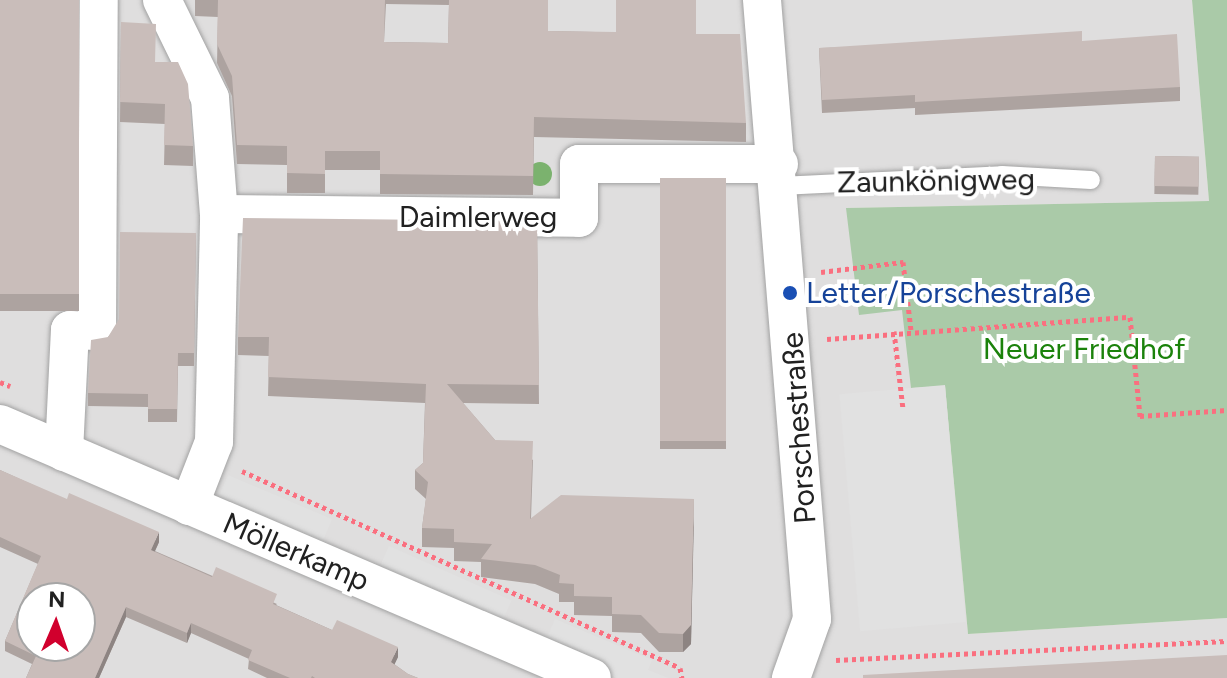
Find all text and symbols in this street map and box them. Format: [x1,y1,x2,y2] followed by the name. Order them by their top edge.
[837,161,1035,201] street label: Zaunkönigweg
[399,199,557,235] street label: Daimlerweg
[806,275,1091,311] place label: Letter/Porschestraße
[781,284,799,302] marker: Letter/Porschestraße
[774,331,824,525] street label: Porschestraße
[983,331,1185,367] park label: Neuer Friedhof
[217,505,375,599] street label: Möllerkamp
[16,582,96,662] north arrow
[48,586,66,613] text: N

